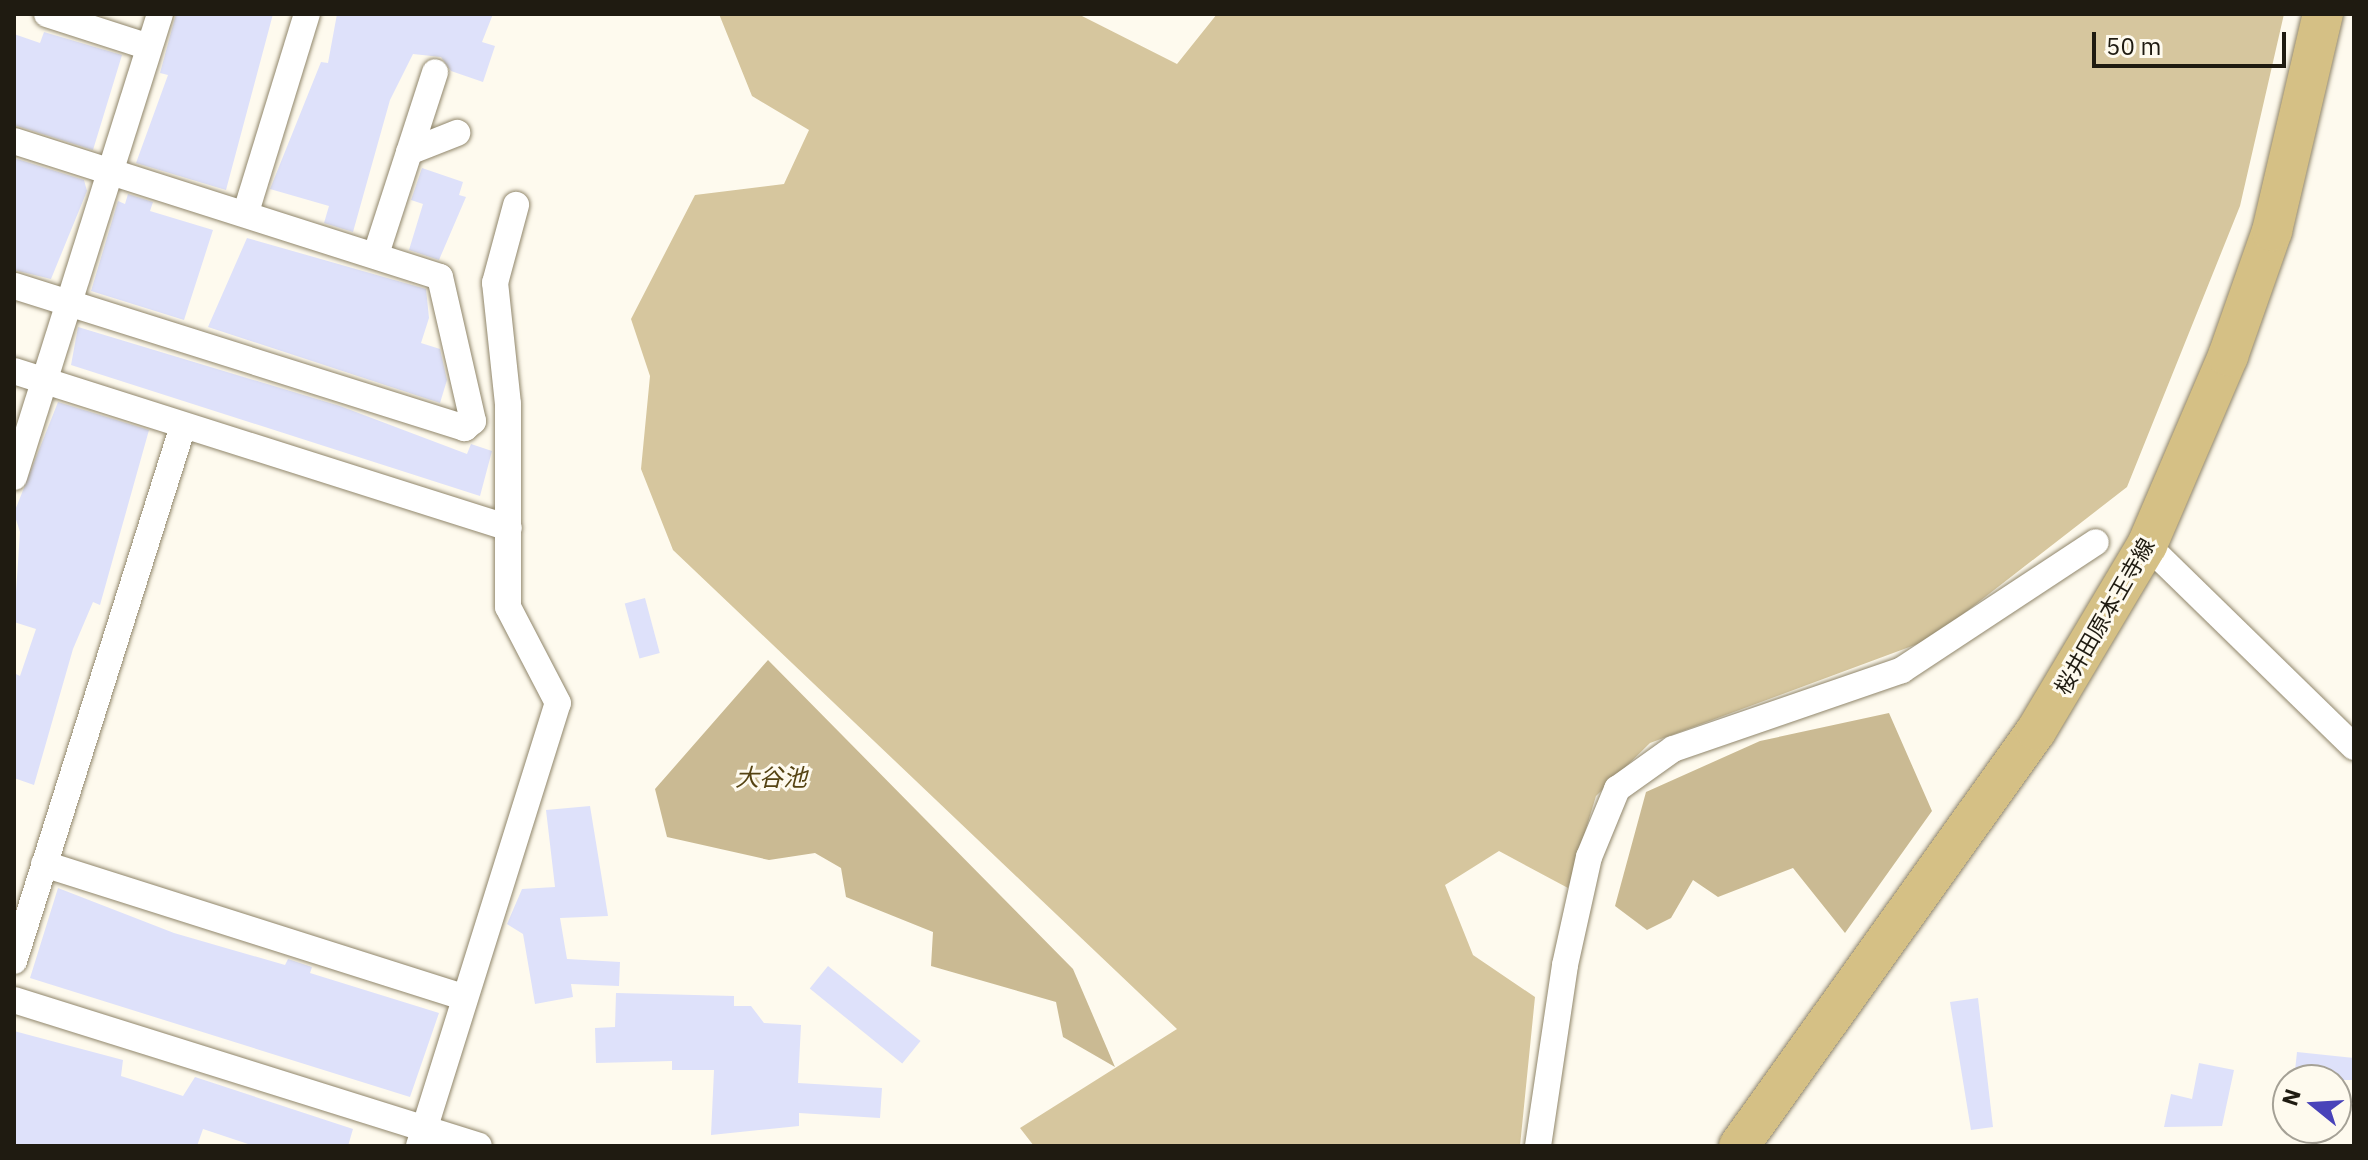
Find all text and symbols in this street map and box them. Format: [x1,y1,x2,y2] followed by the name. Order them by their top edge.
[2096,16,2290,66] scale bar
[2106,30,2161,62] text: 50 m
[2049,533,2159,699] street label: 桜井田原本王寺線
[735,764,807,792] water label: 大谷池
[2272,1064,2352,1144] north arrow
[2274,1085,2307,1109] text: N

